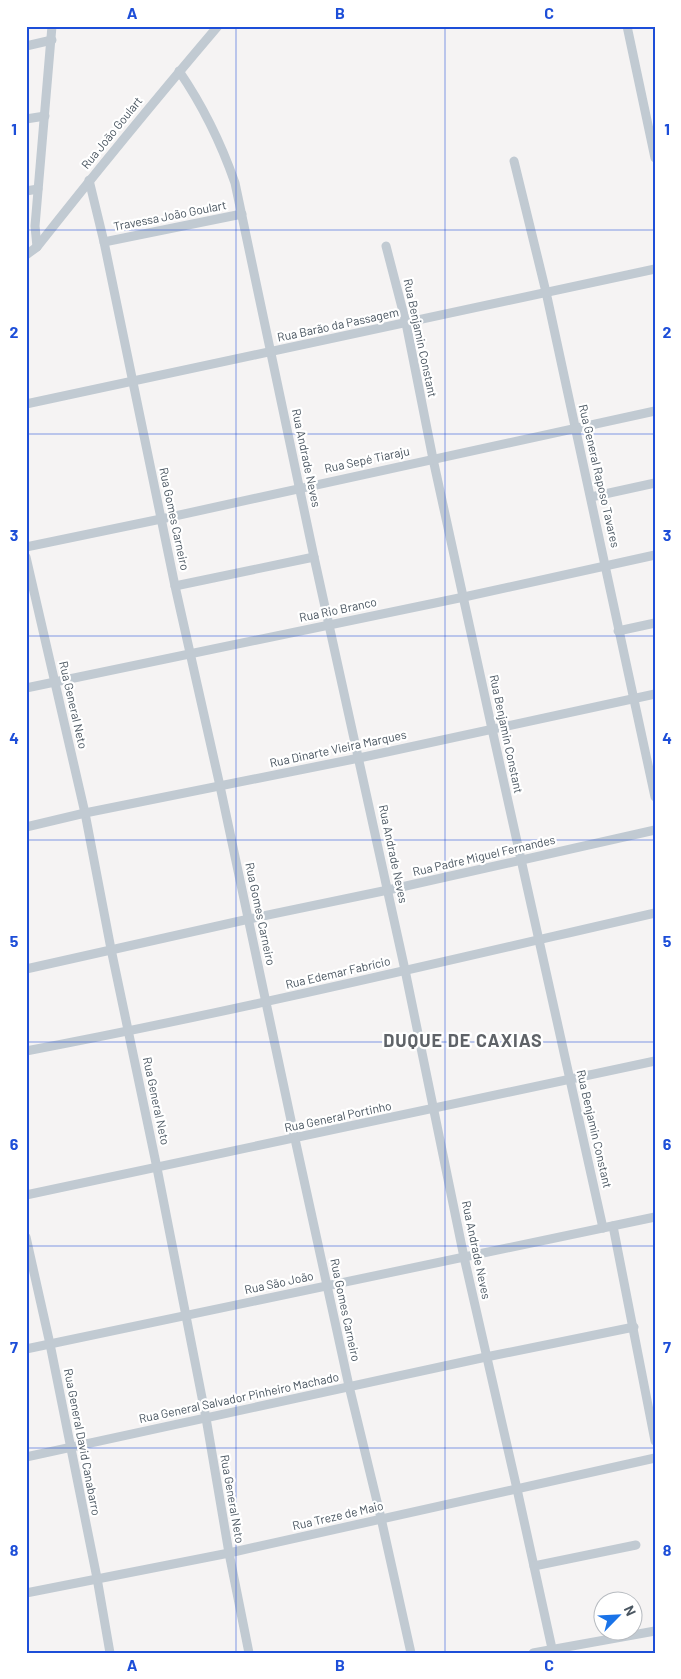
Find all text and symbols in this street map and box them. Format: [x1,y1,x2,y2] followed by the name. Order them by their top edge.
[127,3,138,22] text: A
[335,3,345,22] text: B
[544,3,554,22] text: C
[78,93,145,171] street label: Rua João Goulart
[11,119,17,138] text: 1
[664,119,670,138] text: 1
[112,197,228,233] street label: Travessa João Goulart
[402,277,440,398] street label: Rua Benjamin Constant
[276,304,400,344] street label: Rua Barão da Passagem
[10,322,19,341] text: 2
[663,322,672,341] text: 2
[577,403,623,549] street label: Rua General Raposo Tavares
[290,407,324,509] street label: Rua Andrade Neves
[323,443,411,475] street label: Rua Sepé Tiaraju
[157,466,193,572] street label: Rua Gomes Carneiro
[10,525,18,544] text: 3
[663,525,671,544] text: 3
[298,594,378,624] street label: Rua Rio Branco
[57,660,91,750] street label: Rua General Neto
[488,673,526,794] street label: Rua Benjamin Constant
[268,727,408,769] street label: Rua Dinarte Vieira Marques
[9,728,19,747] text: 4
[662,728,672,747] text: 4
[377,803,411,905] street label: Rua Andrade Neves
[411,832,557,878] street label: Rua Padre Miguel Fernandes
[243,861,279,967] street label: Rua Gomes Carneiro
[10,931,19,950] text: 5
[663,931,672,950] text: 5
[284,953,392,991] street label: Rua Edemar Fabrício
[383,1029,543,1051] district label: DUQUE DE CAXIAS
[141,1056,173,1146] street label: Rua General Neto
[575,1068,615,1189] street label: Rua Benjamin Constant
[283,1098,393,1134] street label: Rua General Portinho
[10,1134,19,1153] text: 6
[663,1134,672,1153] text: 6
[460,1199,494,1301] street label: Rua Andrade Neves
[328,1257,364,1363] street label: Rua Gomes Carneiro
[243,1268,315,1296] street label: Rua São João
[10,1337,18,1356] text: 7
[663,1337,671,1356] text: 7
[62,1367,104,1516] street label: Rua General David Canabarro
[137,1369,340,1425] street label: Rua General Salvador Pinheiro Machado
[218,1453,248,1544] street label: Rua General Neto
[291,1498,385,1532] street label: Rua Treze de Maio
[10,1540,19,1559] text: 8
[663,1540,672,1559] text: 8
[594,1592,644,1642] north arrow
[621,1603,640,1618] text: N
[127,1655,138,1674] text: A
[335,1655,345,1674] text: B
[544,1655,554,1674] text: C

